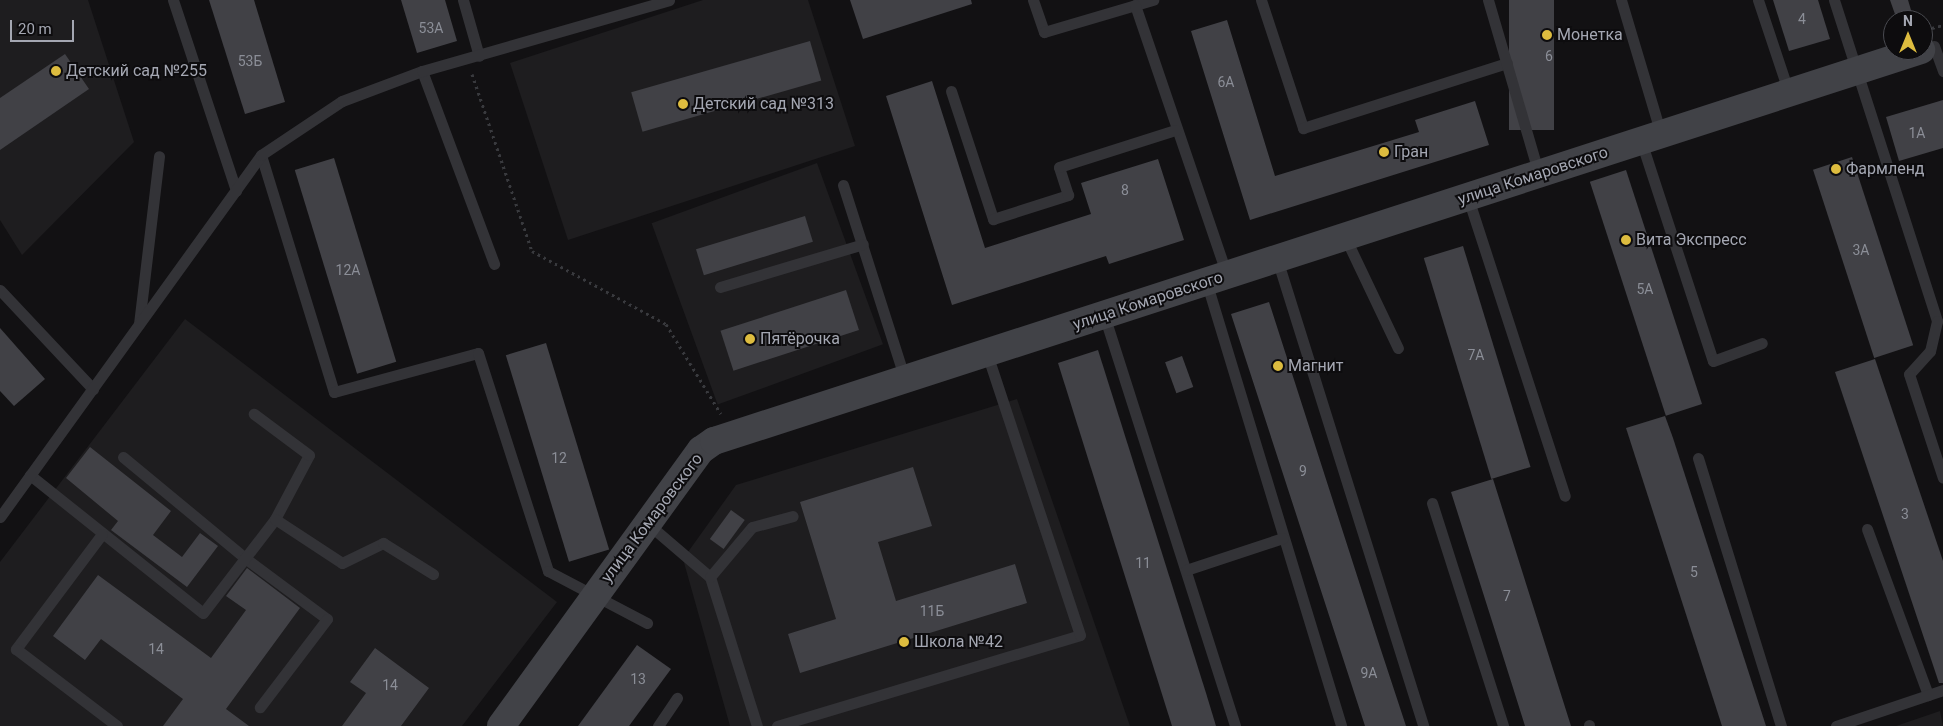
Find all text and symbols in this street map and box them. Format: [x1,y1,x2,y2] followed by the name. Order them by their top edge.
[12,10,76,42] scale bar
[1883,10,1933,60] north arrow
[1798,11,1806,27] house number: 4
[1903,13,1913,29] text: N
[18,20,52,38] text: 20 m
[419,20,443,36] house number: 53А
[1557,25,1623,45] place label: Монетка
[1541,29,1553,41] marker: Монетка
[1545,48,1553,64] house number: 6
[238,53,262,69] house number: 53Б
[66,61,207,81] place label: Детский сад №255
[50,65,62,77] marker: Детский сад №255
[1217,74,1235,90] house number: 6А
[693,94,834,114] place label: Детский сад №313
[677,98,689,110] marker: Детский сад №313
[1908,125,1926,141] house number: 1А
[1394,142,1428,162] place label: Гран
[1456,143,1610,209] street label: улица Комаровского
[1378,146,1390,158] marker: Гран
[1846,159,1925,179] place label: Фармленд
[1830,163,1842,175] marker: Фармленд
[1121,182,1129,198] house number: 8
[1636,230,1747,250] place label: Вита Экспресс
[1620,234,1632,246] marker: Вита Экспресс
[1852,242,1870,258] house number: 3А
[336,262,360,278] house number: 12А
[1071,268,1225,334] street label: улица Комаровского
[1636,281,1654,297] house number: 5А
[760,329,840,349] place label: Пятёрочка
[744,333,756,345] marker: Пятёрочка
[1467,347,1485,363] house number: 7А
[1288,356,1344,376] place label: Магнит
[1272,360,1284,372] marker: Магнит
[551,450,567,466] house number: 12
[597,450,707,586] street label: улица Комаровского
[1299,463,1307,479] house number: 9
[1901,506,1909,522] house number: 3
[1135,555,1151,571] house number: 11
[1690,564,1698,580] house number: 5
[1503,588,1511,604] house number: 7
[920,603,944,619] house number: 11Б
[914,632,1003,652] place label: Школа №42
[898,636,910,648] marker: Школа №42
[148,641,164,657] house number: 14
[1360,665,1378,681] house number: 9А
[630,671,646,687] house number: 13
[382,677,398,693] house number: 14

